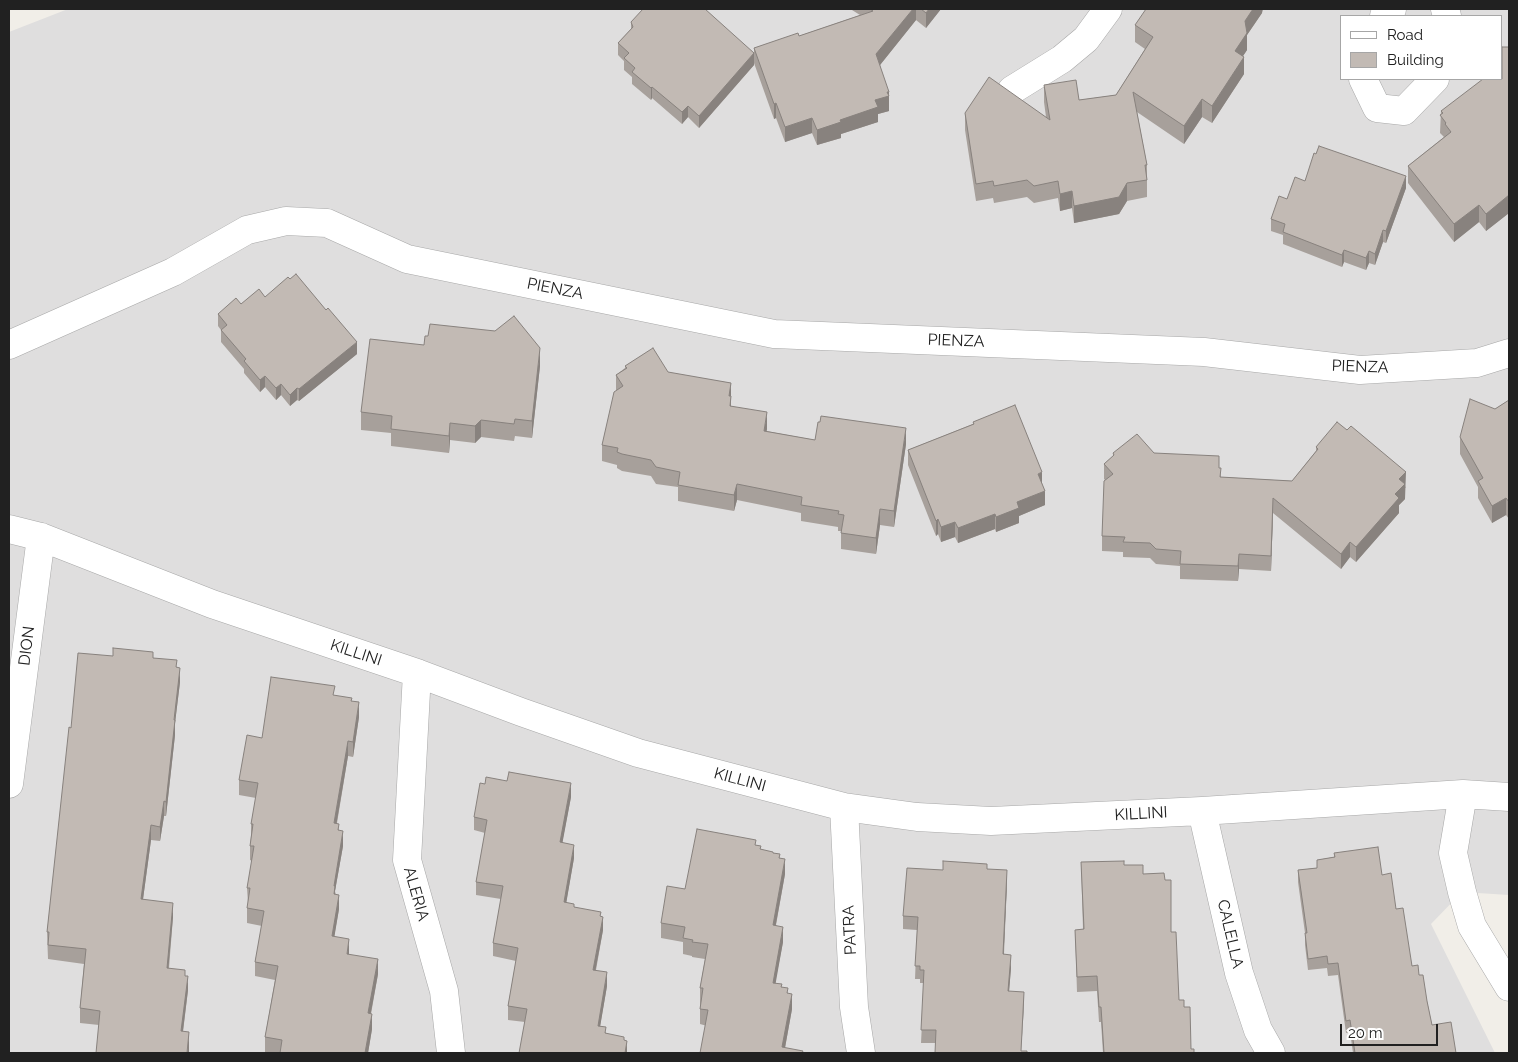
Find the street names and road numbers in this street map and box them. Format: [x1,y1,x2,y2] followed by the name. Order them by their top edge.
[525,274,585,304] street label: PIENZA
[927,330,985,352] street label: PIENZA
[1331,356,1389,378] street label: PIENZA
[15,625,39,667] street label: DION
[328,636,384,670] street label: KILLINI
[712,764,768,796] street label: KILLINI
[1114,803,1168,825] street label: KILLINI
[399,865,433,923] street label: ALERIA
[1213,898,1247,970] street label: CALELLA
[839,905,861,955] street label: PATRA

